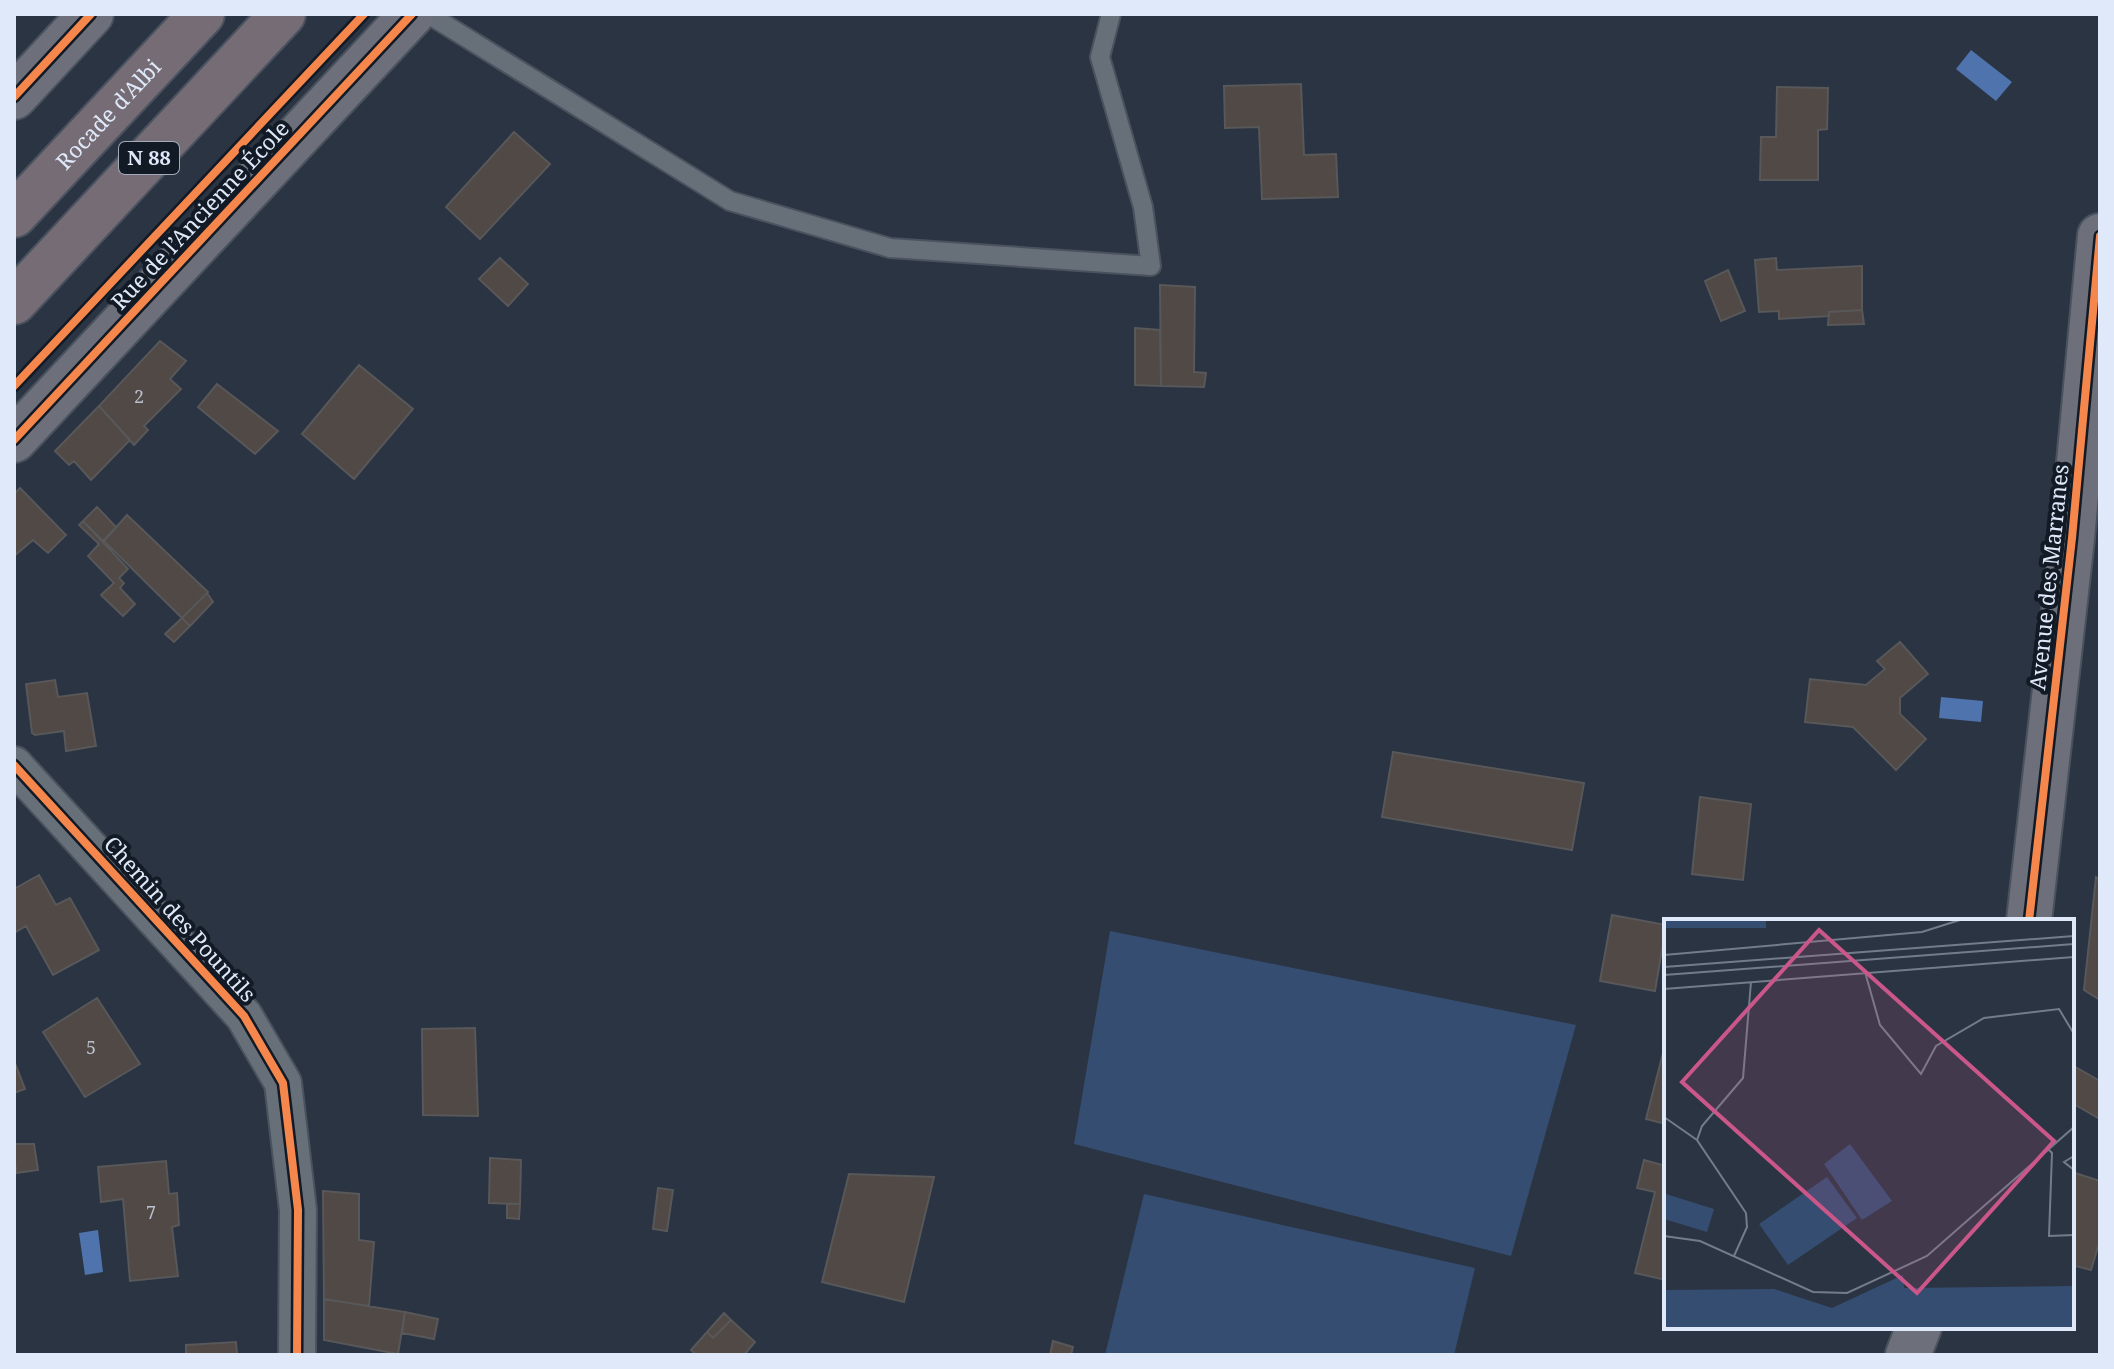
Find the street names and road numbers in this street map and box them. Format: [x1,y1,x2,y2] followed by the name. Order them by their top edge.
[48,52,167,175] street label: Rocade d'Albi
[104,113,295,315] street label: Rue de l’Ancienne École
[119,142,179,174] road number: N 88
[2021,463,2075,691] street label: Avenue des Marranes
[98,829,263,1008] street label: Chemin des Pountils

